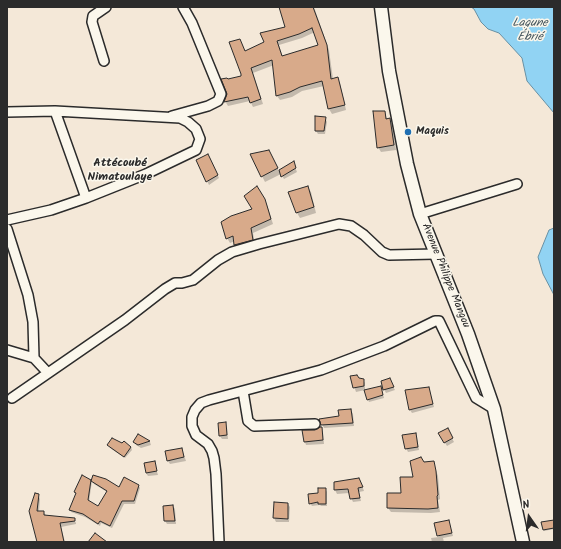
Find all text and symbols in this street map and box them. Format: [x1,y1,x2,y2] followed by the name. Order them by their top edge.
[512,17,548,45] water label: Lagune Ébrié
[416,125,449,139] place label: Maquis
[403,127,413,137] marker: Maquis
[88,157,152,185] district label: Attécoubé Nimatoulaye
[418,222,472,330] street label: Avenue Philippe Mangou
[521,496,532,515] text: N
[509,497,549,537] north arrow

